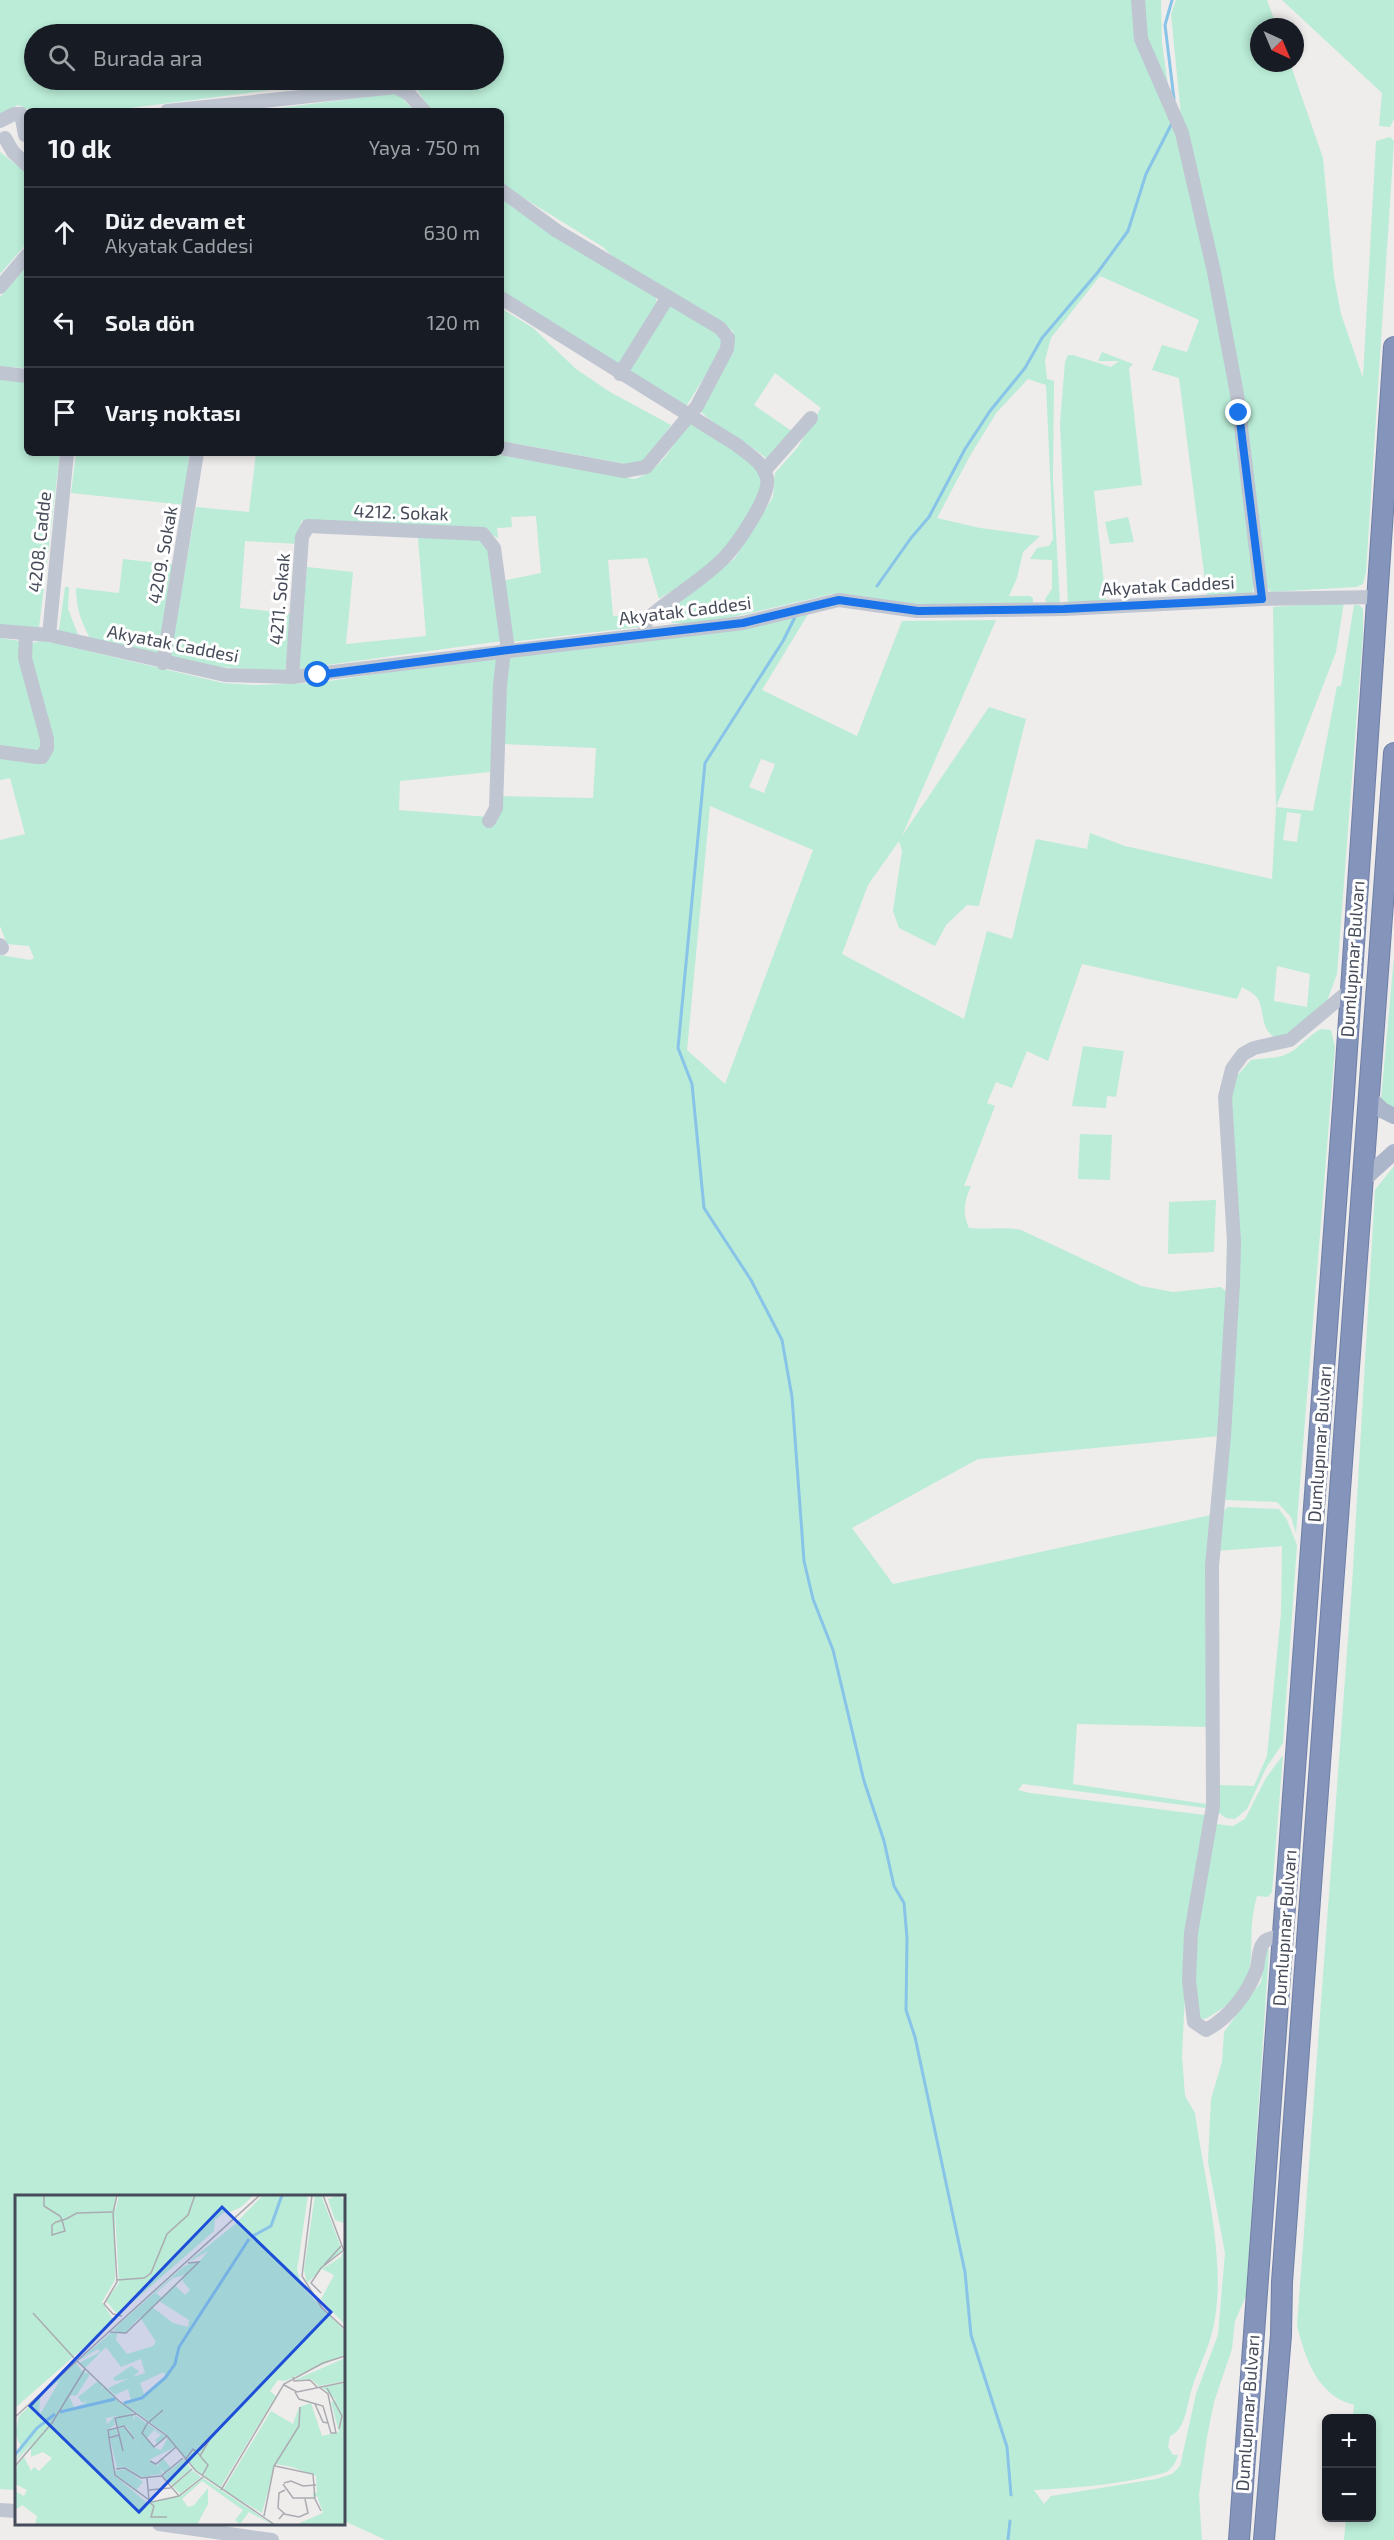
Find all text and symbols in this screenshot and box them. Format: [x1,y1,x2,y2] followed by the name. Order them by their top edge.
[1250,18,1304,72] north arrow
[24,24,504,90] search box
[45,41,78,74] icon: search
[93,44,203,70] text: Burada ara
[48,132,111,163] text: 10 dk
[369,135,480,159] text: Yaya · 750 m
[105,207,245,233] text: Düz devam et
[48,216,81,249] icon: ahead
[423,220,480,244] text: 630 m
[105,233,253,257] text: Akyatak Caddesi
[48,306,81,339] icon: left
[105,309,195,335] text: Sola dön
[427,310,480,334] text: 120 m
[48,396,81,429] icon: arrive
[105,399,241,425] text: Varış noktası
[1225,399,1251,425] route end
[23,490,55,594] street label: 4208. Cadde
[353,499,449,525] street label: 4212. Sokak
[143,504,181,605] street label: 4209. Sokak
[264,552,294,646] street label: 4211. Sokak
[1101,571,1235,599] street label: Akyatak Caddesi
[617,591,752,629] street label: Akyatak Caddesi
[106,619,241,667] street label: Akyatak Caddesi
[304,661,330,687] route start
[1336,880,1368,1038] street label: Dumlupınar Bulvarı
[1303,1365,1335,1523] street label: Dumlupınar Bulvarı
[1268,1849,1300,2007] street label: Dumlupınar Bulvarı
[15,2195,345,2525] inset map
[1231,2334,1263,2492] street label: Dumlupınar Bulvarı
[1322,2414,1376,2522] map controls
[1322,2414,1376,2468] button: +
[1322,2468,1376,2522] button: −

